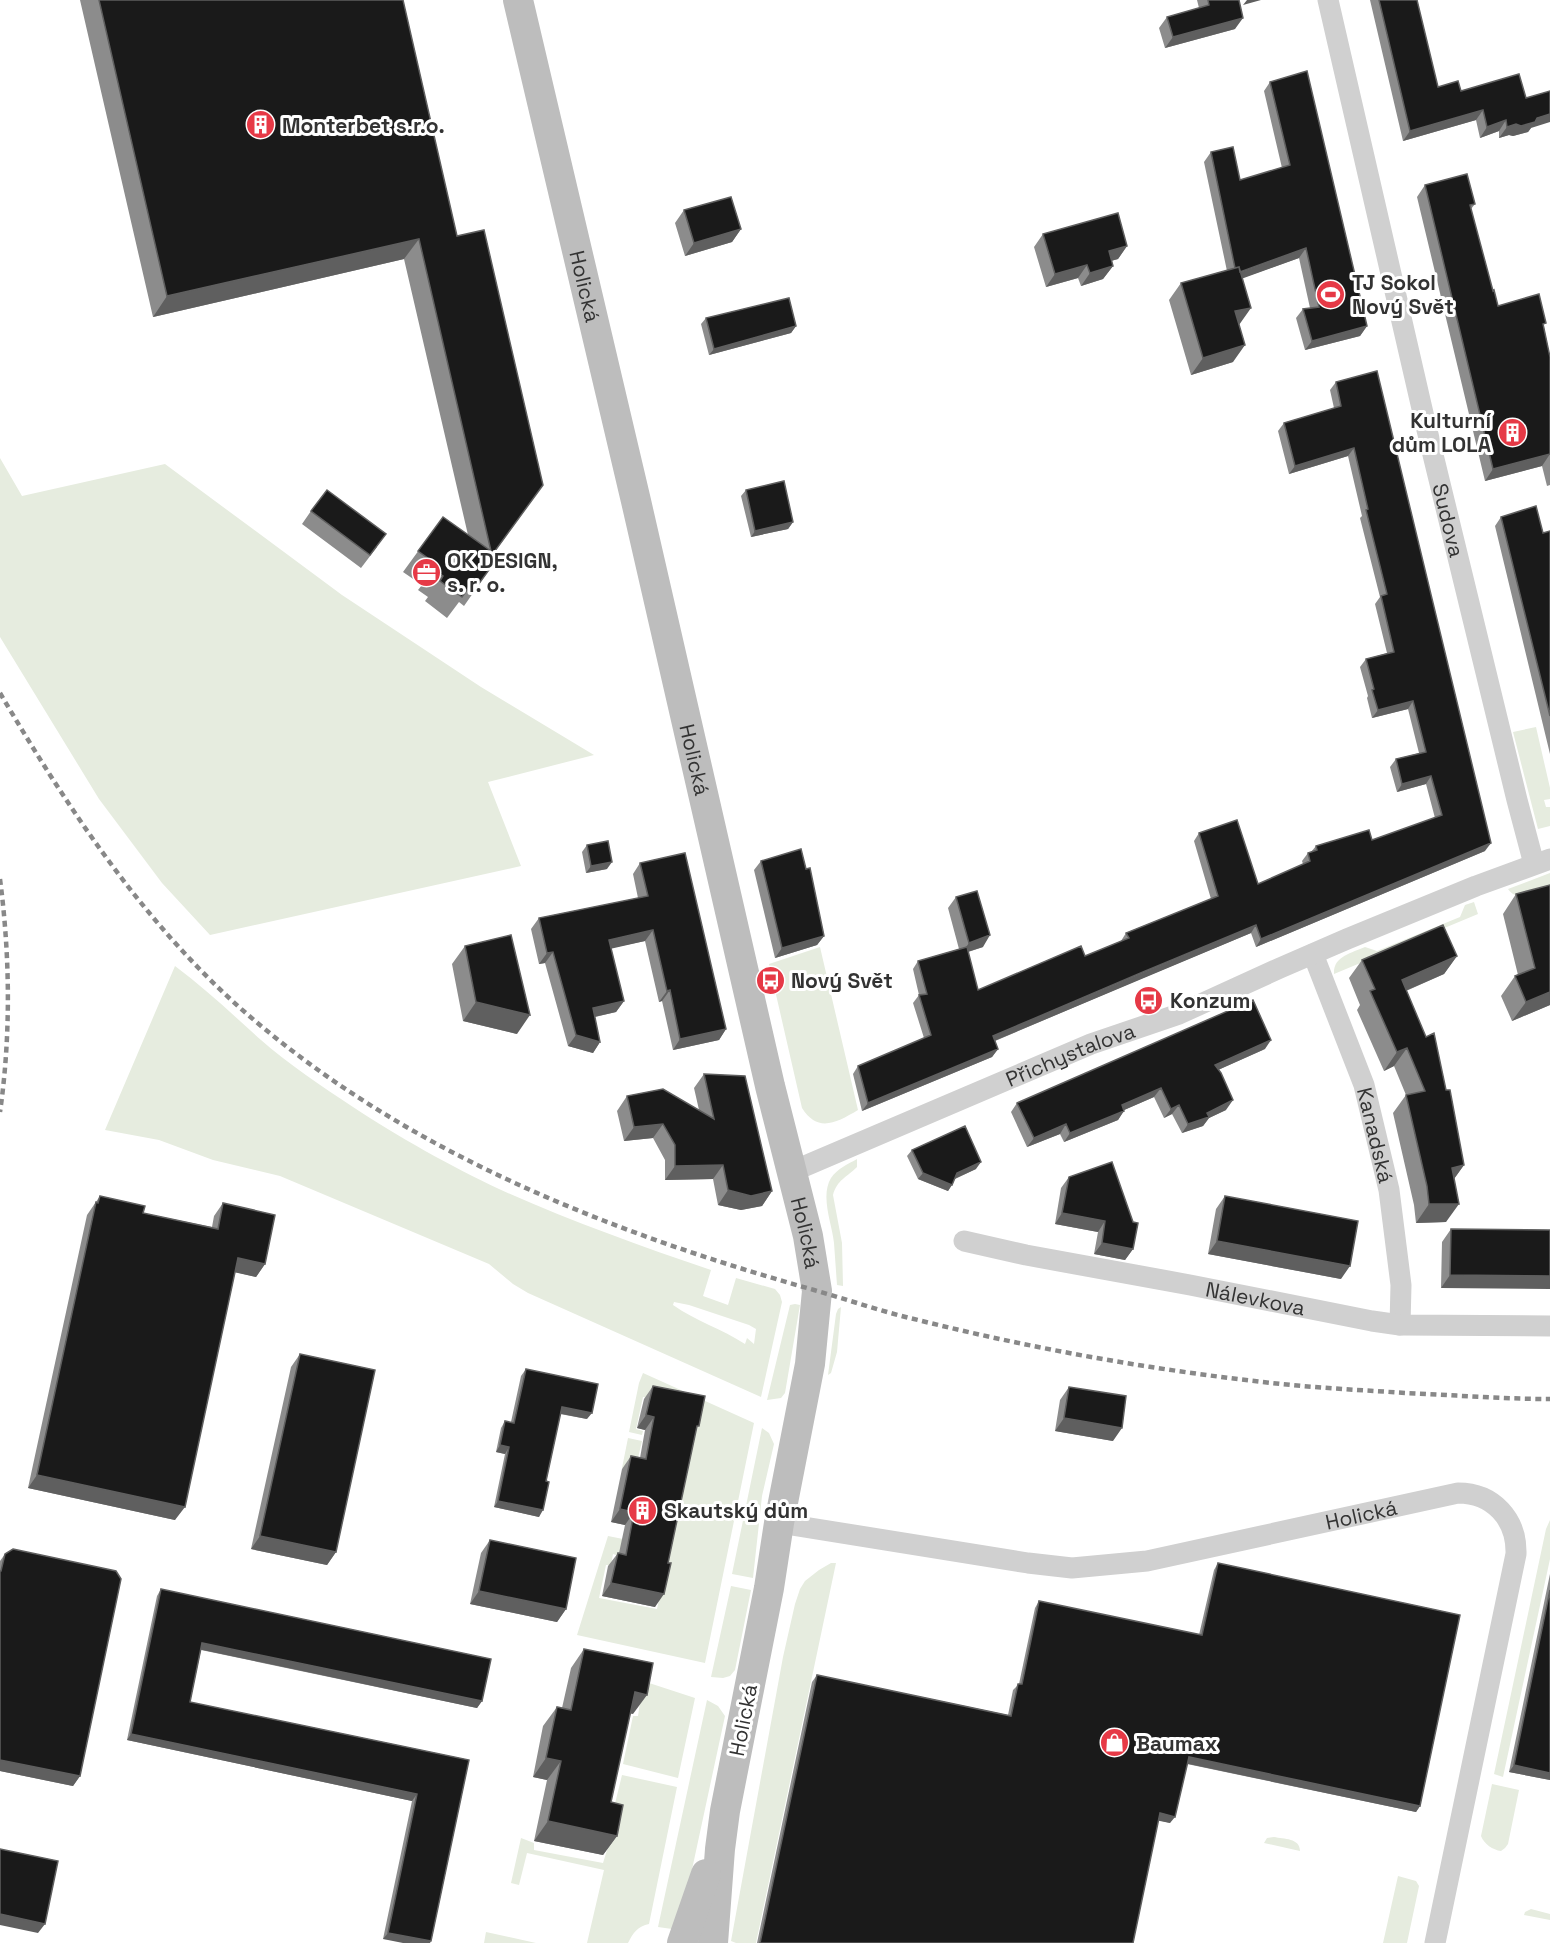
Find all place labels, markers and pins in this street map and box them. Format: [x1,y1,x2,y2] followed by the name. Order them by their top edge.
[245,109,277,141] building icon: Monterbet s.r.o.
[282,112,445,139] place label: Monterbet s.r.o.
[1352,269,1454,320] place label: TJ Sokol Nový Svět
[1315,278,1347,310] sports icon: TJ Sokol Nový Svět
[1392,407,1491,458] place label: Kulturní dům LOLA
[1496,416,1528,448] building icon: Kulturní dům LOLA
[447,547,558,598] place label: OK DESIGN, s. r. o.
[410,556,442,588] office icon: OK DESIGN, s. r. o.
[754,964,786,996] bus stop icon: Nový Svět
[791,967,893,994] place label: Nový Svět
[1133,984,1165,1016] bus stop icon: Konzum
[1170,987,1250,1014] place label: Konzum
[627,1494,659,1526] building icon: Skautský dům
[664,1497,808,1524] place label: Skautský dům
[1099,1727,1131,1759] shop icon: Baumax
[1136,1730,1217,1757] place label: Baumax

